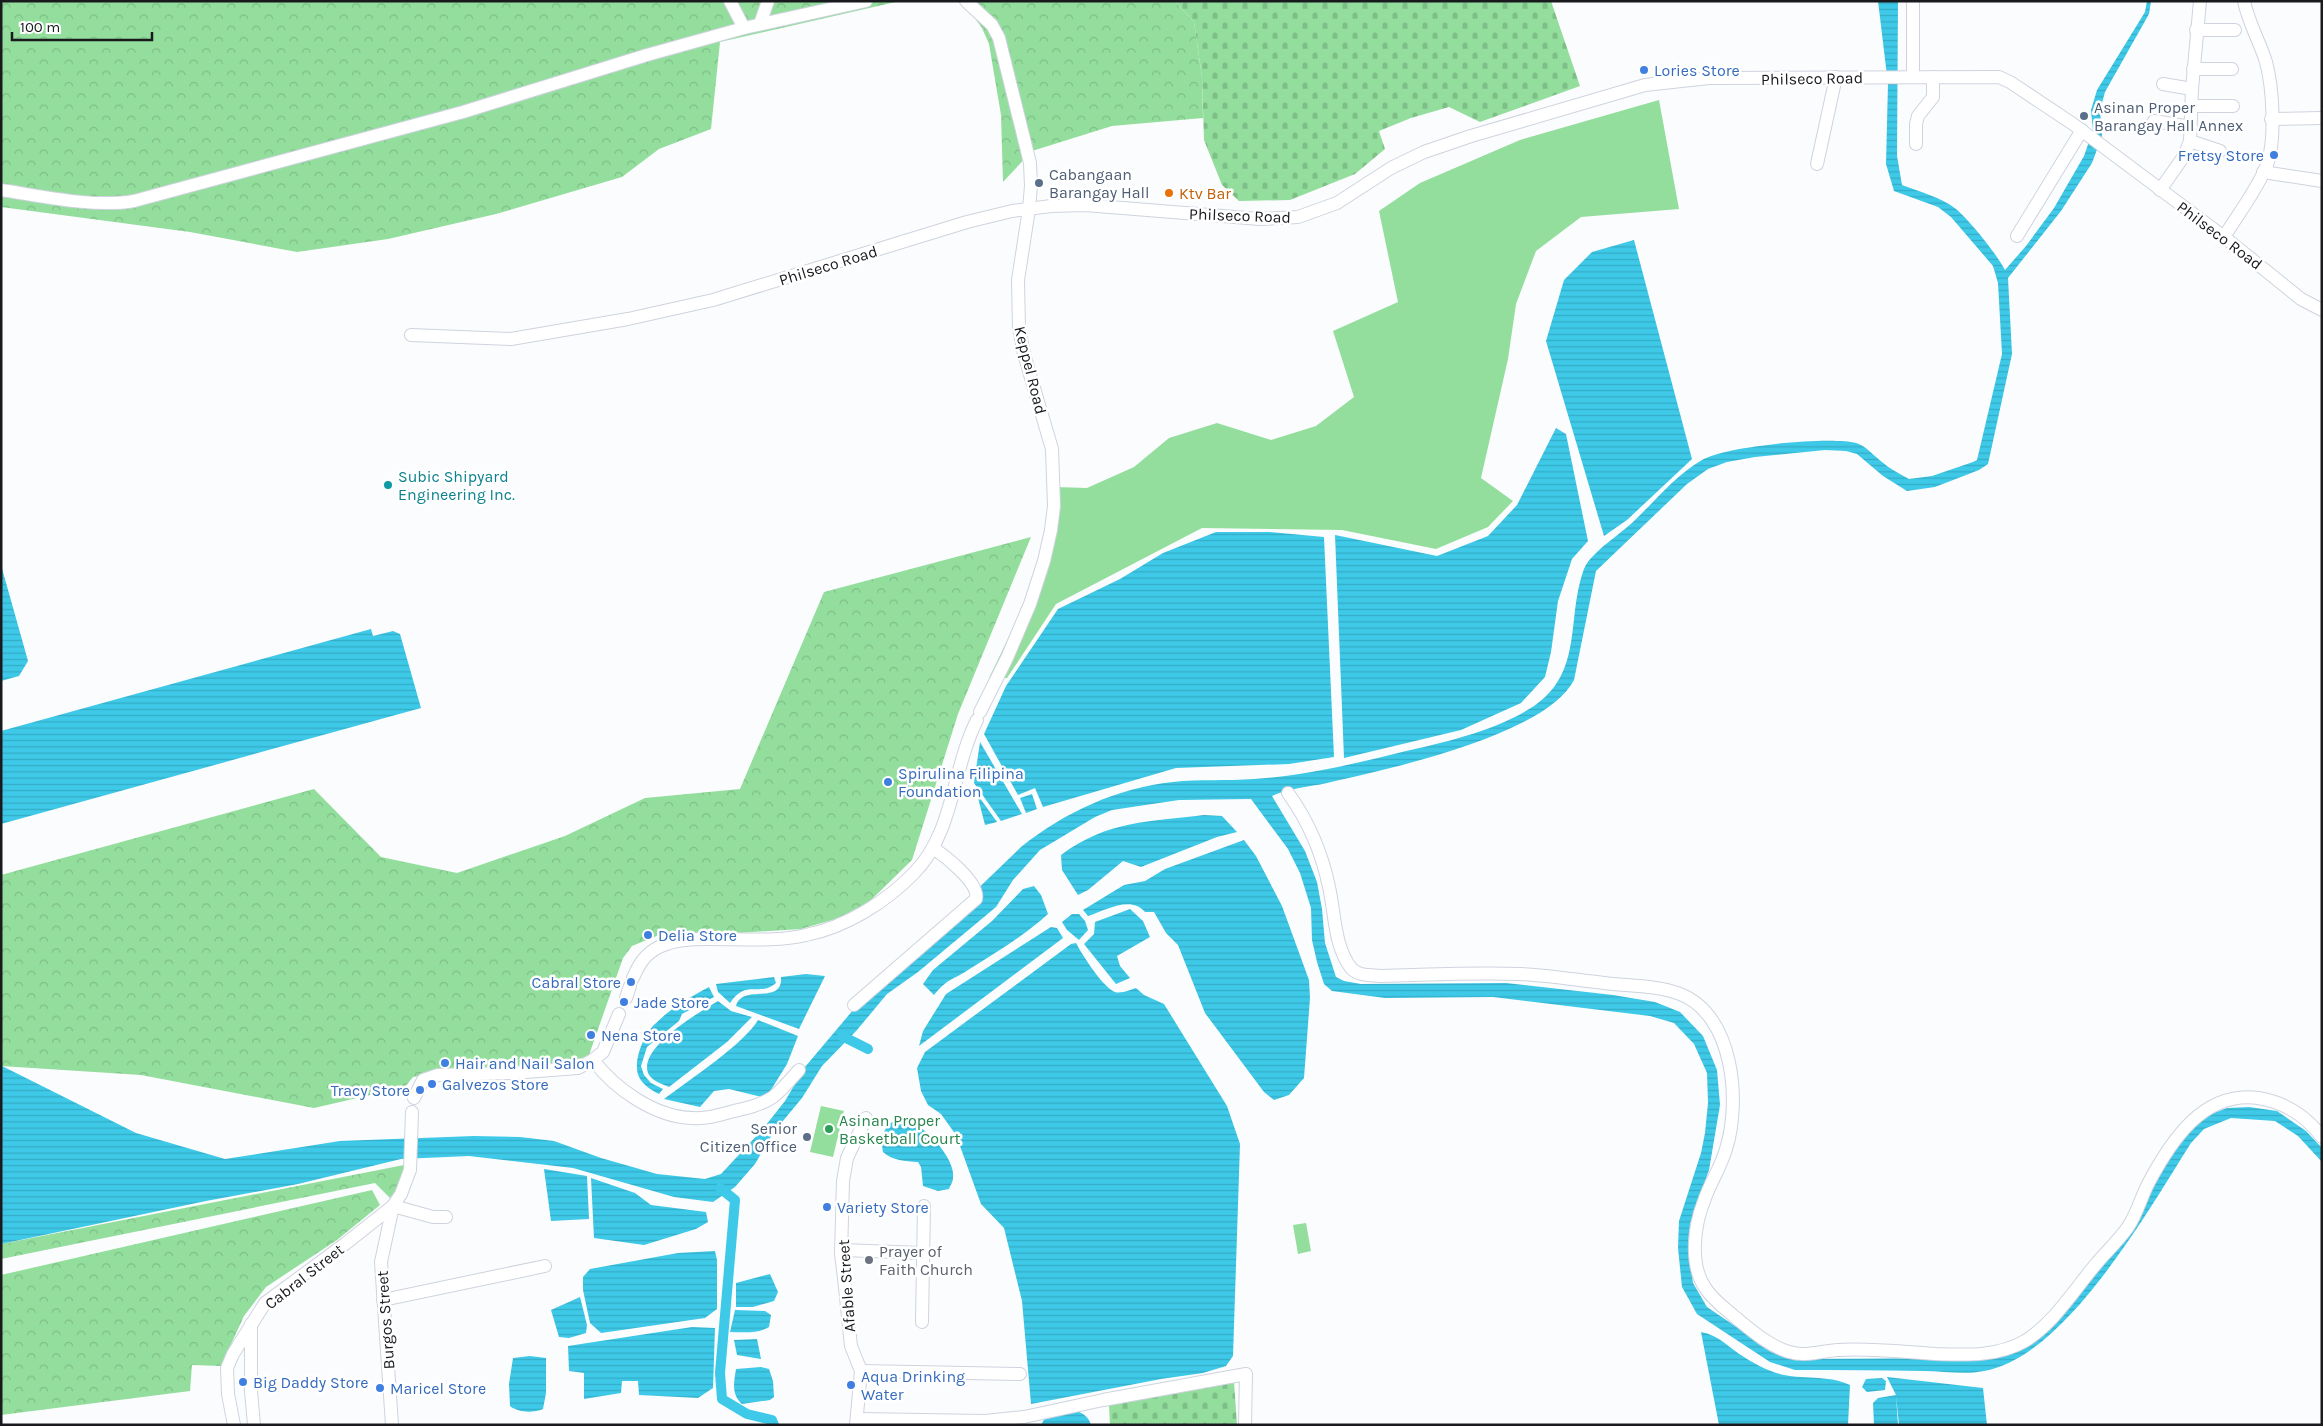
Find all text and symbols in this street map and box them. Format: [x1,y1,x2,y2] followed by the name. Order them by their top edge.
[12,10,152,42] scale bar
[20,18,60,36] text: 100 m
[1654,61,1740,80] place label: Lories Store
[1638,64,1650,76] marker: Lories Store
[1761,68,1863,89] street label: Philseco Road
[2094,98,2243,135] place label: Asinan Proper Barangay Hall Annex
[2078,110,2090,122] marker: Asinan Proper Barangay Hall Annex
[2178,146,2264,165] place label: Fretsy Store
[2268,149,2280,161] marker: Fretsy Store
[1049,165,1150,202] place label: Cabangaan Barangay Hall
[1033,177,1045,189] marker: Cabangaan Barangay Hall
[1179,184,1231,203] place label: Ktv Bar
[1163,187,1175,199] marker: Ktv Bar
[2173,197,2266,274] street label: Philseco Road
[1189,204,1291,227] street label: Philseco Road
[777,241,880,289] street label: Philseco Road
[1010,324,1051,416] street label: Keppel Road
[398,467,515,504] place label: Subic Shipyard Engineering Inc.
[382,479,394,491] marker: Subic Shipyard Engineering Inc.
[898,764,1024,801] place label: Spirulina Filipina Foundation
[882,776,894,788] marker: Spirulina Filipina Foundation
[658,926,737,945] place label: Delia Store
[642,929,654,941] marker: Delia Store
[532,973,621,992] place label: Cabral Store
[625,976,637,988] marker: Cabral Store
[634,993,709,1012] place label: Jade Store
[618,996,630,1008] marker: Jade Store
[601,1026,681,1045] place label: Nena Store
[585,1029,597,1041] marker: Nena Store
[455,1054,595,1073] place label: Hair and Nail Salon
[439,1057,451,1069] marker: Hair and Nail Salon
[442,1075,549,1094] place label: Galvezos Store
[426,1078,438,1090] marker: Galvezos Store
[331,1081,410,1100] place label: Tracy Store
[414,1084,426,1096] marker: Tracy Store
[839,1111,961,1148] place label: Asinan Proper Basketball Court
[700,1119,797,1156] place label: Senior Citizen Office
[823,1123,835,1135] marker: Asinan Proper Basketball Court
[801,1131,813,1143] marker: Senior Citizen Office
[837,1198,929,1217] place label: Variety Store
[821,1201,833,1213] marker: Variety Store
[834,1239,859,1333] street label: Afable Street
[261,1240,348,1313] street label: Cabral Street
[879,1242,973,1279] place label: Prayer of Faith Church
[863,1254,875,1266] marker: Prayer of Faith Church
[373,1270,398,1370] street label: Burgos Street
[861,1367,965,1404] place label: Aqua Drinking Water
[253,1373,369,1392] place label: Big Daddy Store
[237,1376,249,1388] marker: Big Daddy Store
[390,1379,486,1398] place label: Maricel Store
[845,1379,857,1391] marker: Aqua Drinking Water
[374,1382,386,1394] marker: Maricel Store

